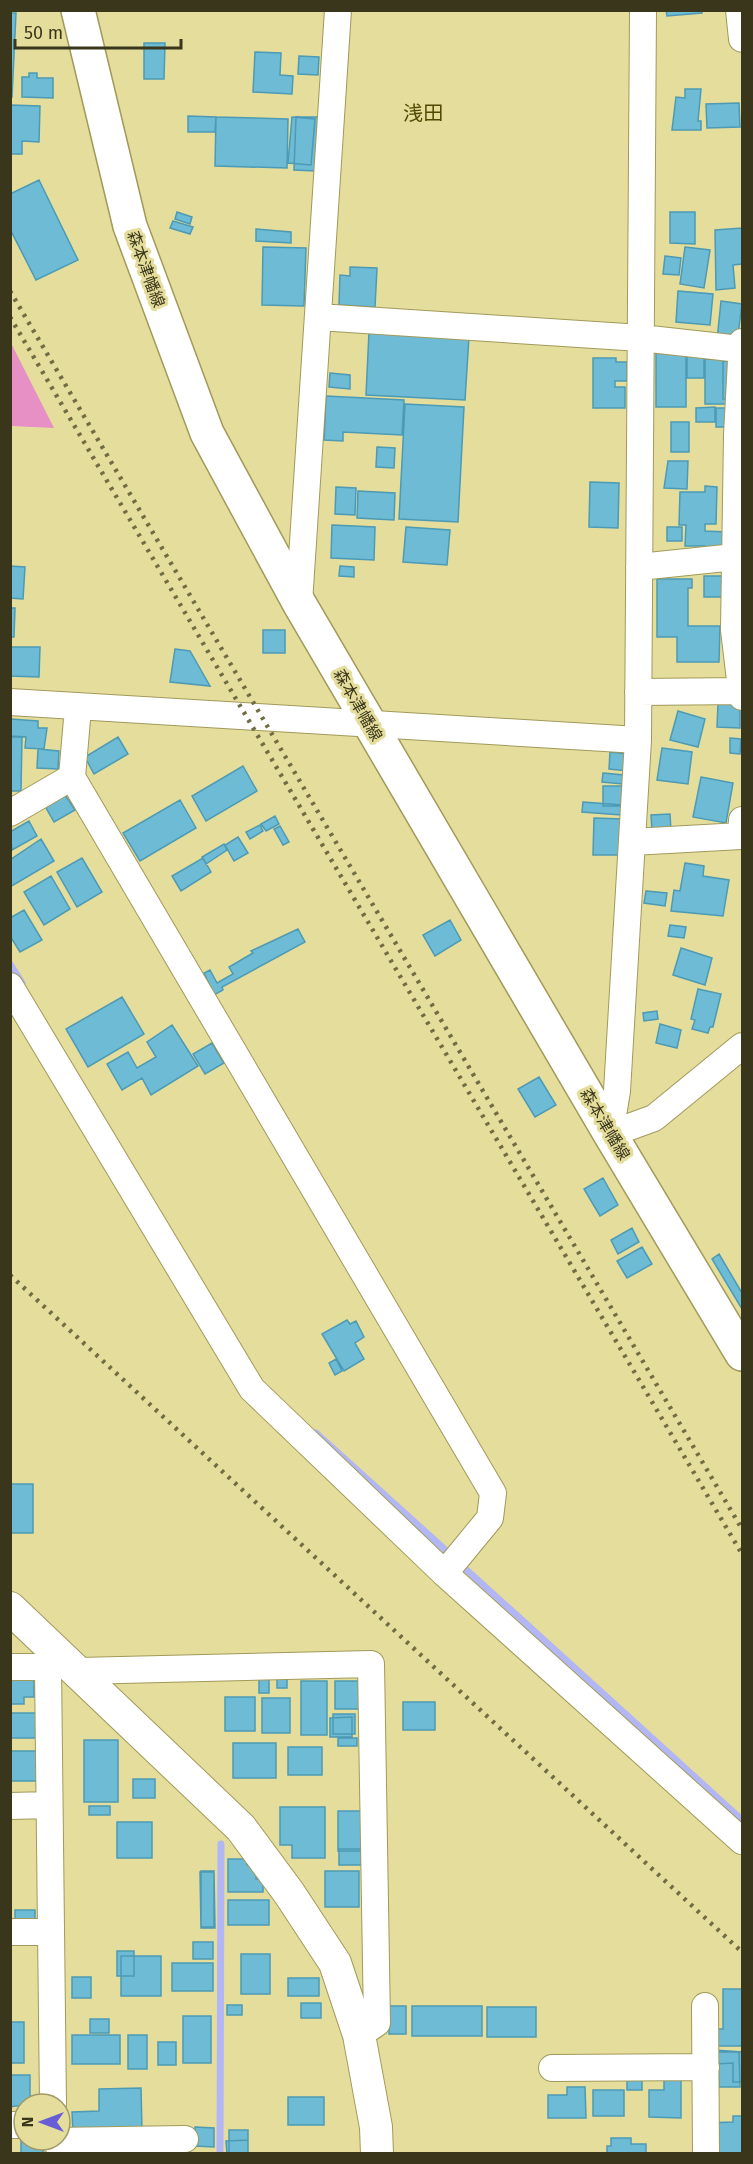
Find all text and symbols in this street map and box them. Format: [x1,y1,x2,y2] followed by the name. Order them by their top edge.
[15,12,182,50] scale bar
[24,22,63,44] text: 50 m
[403,101,443,125] district label: 浅田
[123,228,169,310] street label: 森本津幡線
[330,666,386,744] street label: 森本津幡線
[576,1085,634,1163] street label: 森本津幡線
[12,2092,72,2152] north arrow
[18,2117,37,2127] text: N

